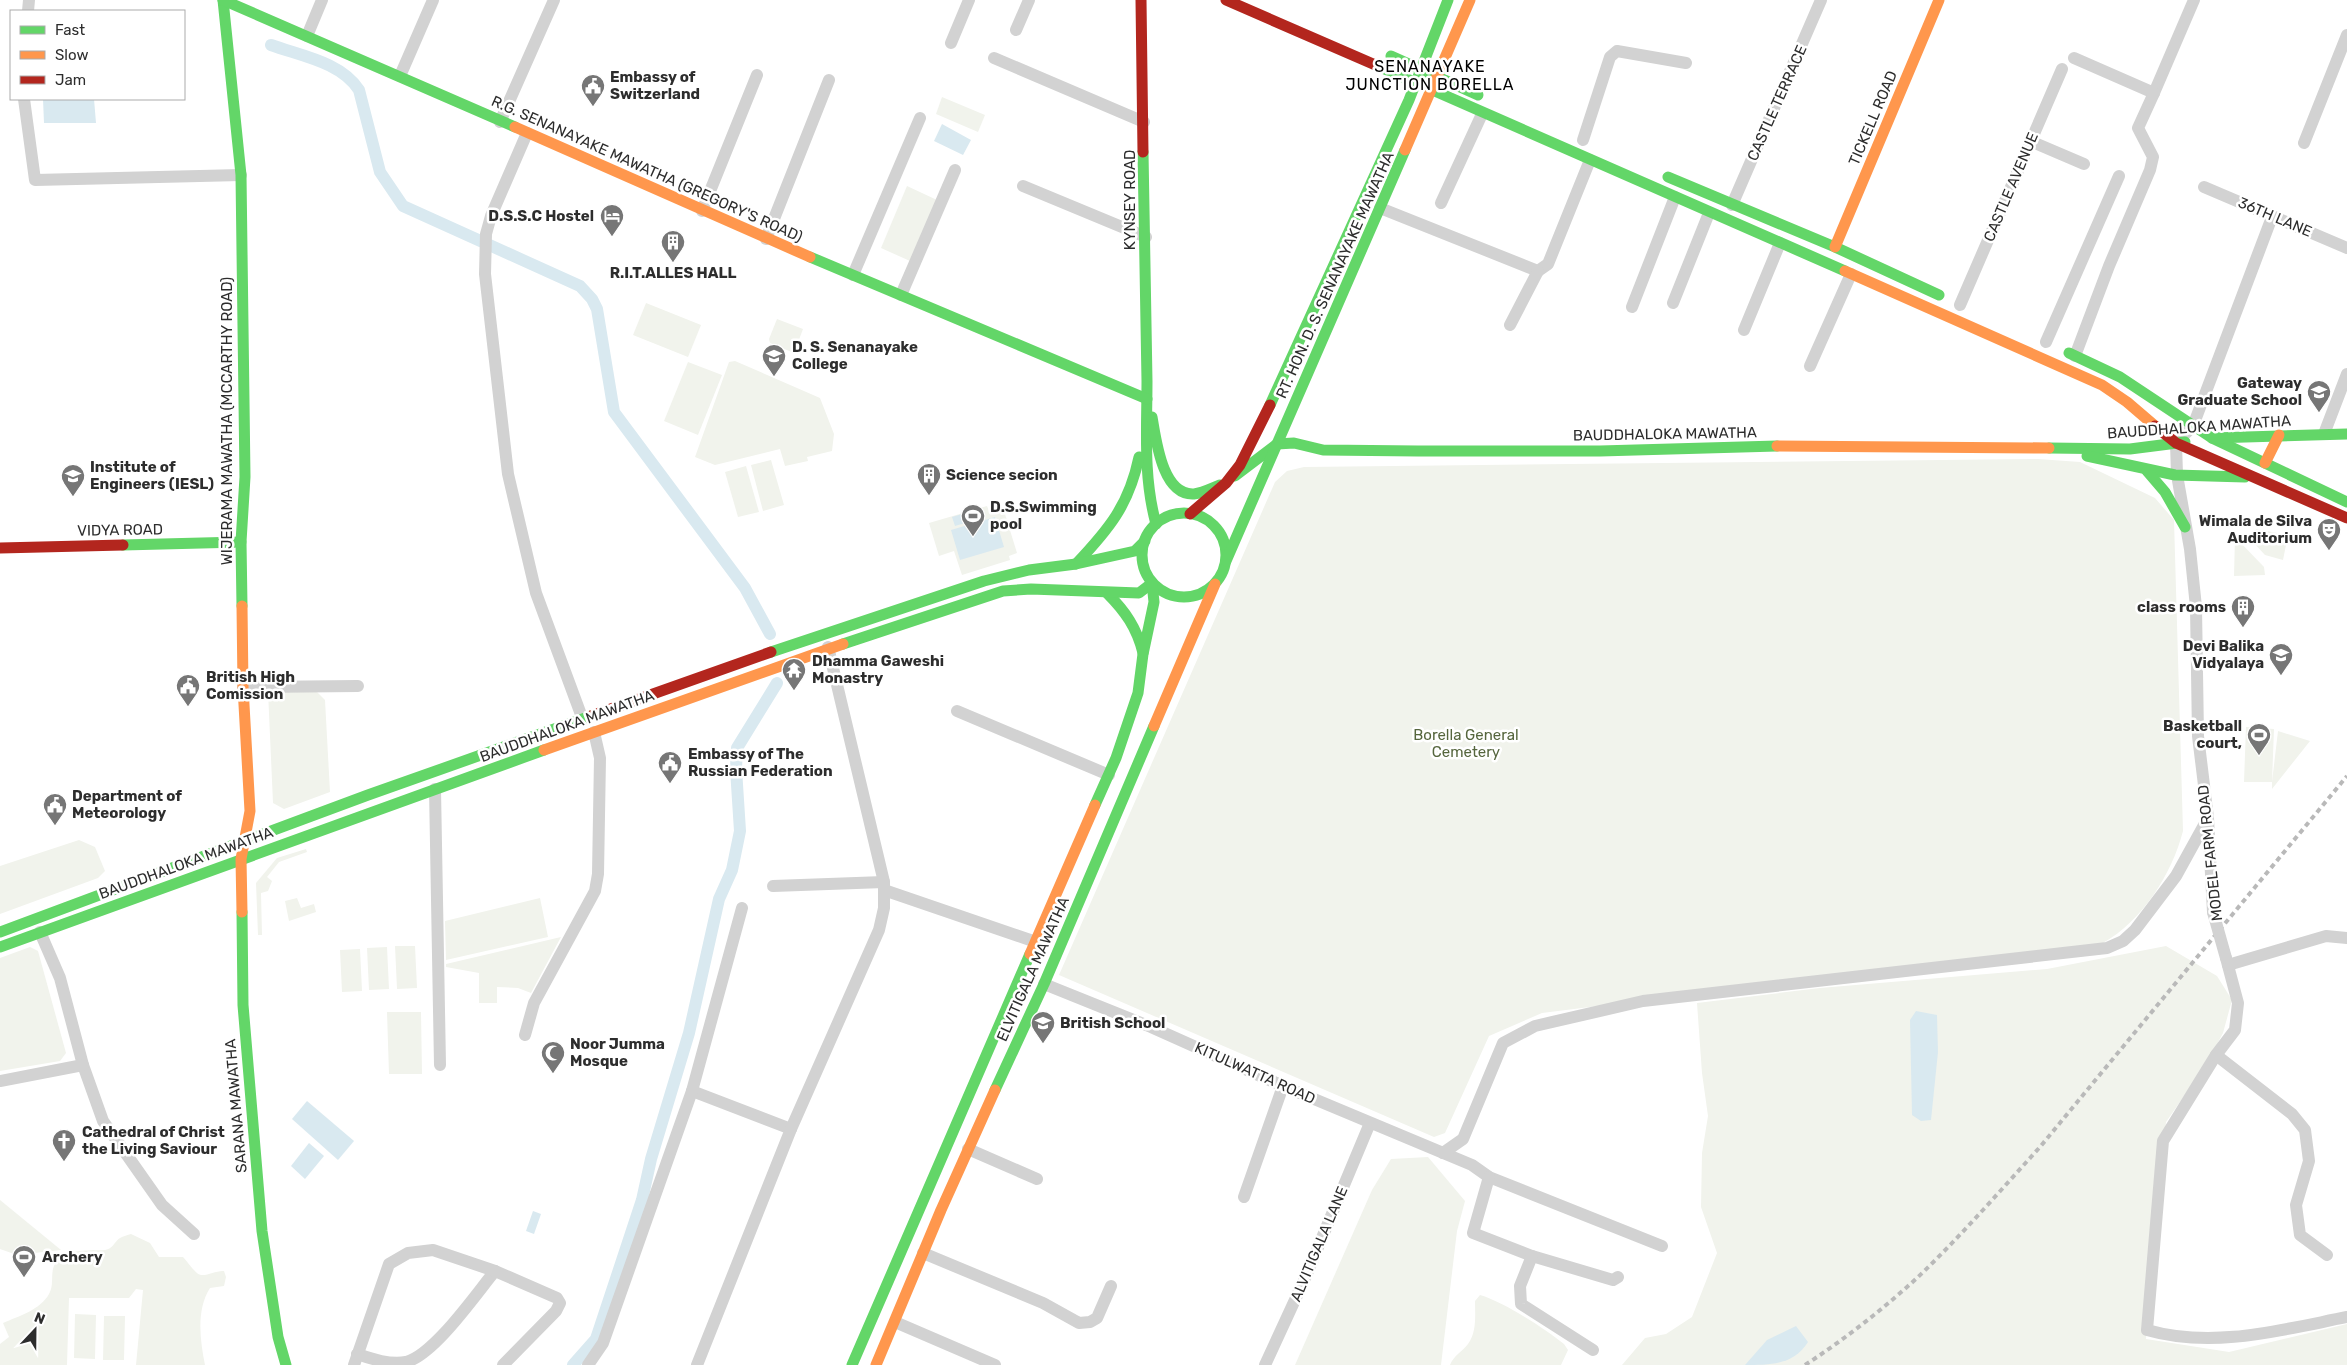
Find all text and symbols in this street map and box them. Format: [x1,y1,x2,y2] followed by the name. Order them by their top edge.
[10,10,185,100] legend
[55,21,85,39] text: Fast
[1743,42,1811,164] street label: CASTLE TERRACE
[55,46,88,64] text: Slow
[1345,57,1515,94] district label: SENANAYAKE JUNCTION BORELLA
[610,68,700,103] place label: Embassy of Switzerland
[1845,68,1901,168] street label: TICKELL ROAD
[55,71,86,89] text: Jam
[580,73,606,107] public building icon: Embassy of Switzerland
[489,92,805,246] street label: R.G. SENANAYAKE MAWATHA (GREGORY'S ROAD)
[1980,130,2042,244] street label: CASTLE AVENUE
[1272,149,1398,401] street label: RT. HON. D. S. SENANAYAKE MAWATHA
[1121,150,1139,250] street label: KYNSEY ROAD
[2235,193,2315,241] street label: 36TH LANE
[599,203,625,237] hotel icon: D.S.S.C Hostel
[488,207,594,225] place label: D.S.S.C Hostel
[660,229,686,263] building icon: R.I.T.ALLES HALL
[610,264,736,282] place label: R.I.T.ALLES HALL
[218,277,236,565] street label: WIJERAMA MAWATHA (MCCARTHY ROAD)
[792,338,918,373] place label: D. S. Senanayake College
[761,343,787,377] school or university icon: D. S. Senanayake College
[2178,374,2302,409] place label: Gateway Graduate School
[2306,379,2332,413] school or university icon: Gateway Graduate School
[2107,412,2291,442] street label: BAUDDHALOKA MAWATHA
[1573,423,1757,445] street label: BAUDDHALOKA MAWATHA
[90,458,214,493] place label: Institute of Engineers (IESL)
[916,462,942,496] building icon: Science secion
[60,463,86,497] school or university icon: Institute of Engineers (IESL)
[946,466,1058,484] place label: Science secion
[990,498,1097,533] place label: D.S.Swimming pool
[960,503,986,537] sports icon: D.S.Swimming pool
[2199,512,2312,547] place label: Wimala de Silva Auditorium
[2316,517,2342,551] theatre icon: Wimala de Silva Auditorium
[77,520,163,540] street label: VIDYA ROAD
[2230,594,2256,628] building icon: class rooms
[2137,598,2226,616] place label: class rooms
[2183,637,2264,672] place label: Devi Balika Vidyalaya
[2268,642,2294,676] school or university icon: Devi Balika Vidyalaya
[812,652,944,687] place label: Dhamma Gaweshi Monastry
[781,657,807,691] temple icon: Dhamma Gaweshi Monastry
[206,668,295,703] place label: British High Comission
[175,673,201,707] public building icon: British High Comission
[477,686,657,766] street label: BAUDDHALOKA MAWATHA
[2163,717,2242,752] place label: Basketball court,
[2246,722,2272,756] sports icon: Basketball court,
[1413,726,1519,761] park label: Borella General Cemetery
[688,745,833,780] place label: Embassy of The Russian Federation
[657,750,683,784] public building icon: Embassy of The Russian Federation
[2194,784,2226,922] street label: MODEL FARM ROAD
[72,787,182,822] place label: Department of Meteorology
[42,792,68,826] public building icon: Department of Meteorology
[96,823,276,903] street label: BAUDDHALOKA MAWATHA
[993,894,1073,1044] street label: ELVITIGALA MAWATHA
[1030,1010,1056,1044] school or university icon: British School
[1060,1014,1165,1032] place label: British School
[570,1035,665,1070] place label: Noor Jumma Mosque
[221,1038,251,1174] street label: SARANA MAWATHA
[1192,1038,1318,1108] street label: KITULWATTA ROAD
[540,1040,566,1074] mosque icon: Noor Jumma Mosque
[82,1123,225,1158] place label: Cathedral of Christ the Living Saviour
[51,1128,77,1162] church icon: Cathedral of Christ the Living Saviour
[1287,1184,1351,1304] street label: ALVITIGALA LANE
[11,1244,37,1278] sports icon: Archery
[42,1248,103,1266] place label: Archery
[10,1305,60,1355] north arrow
[32,1309,48,1328] text: N

